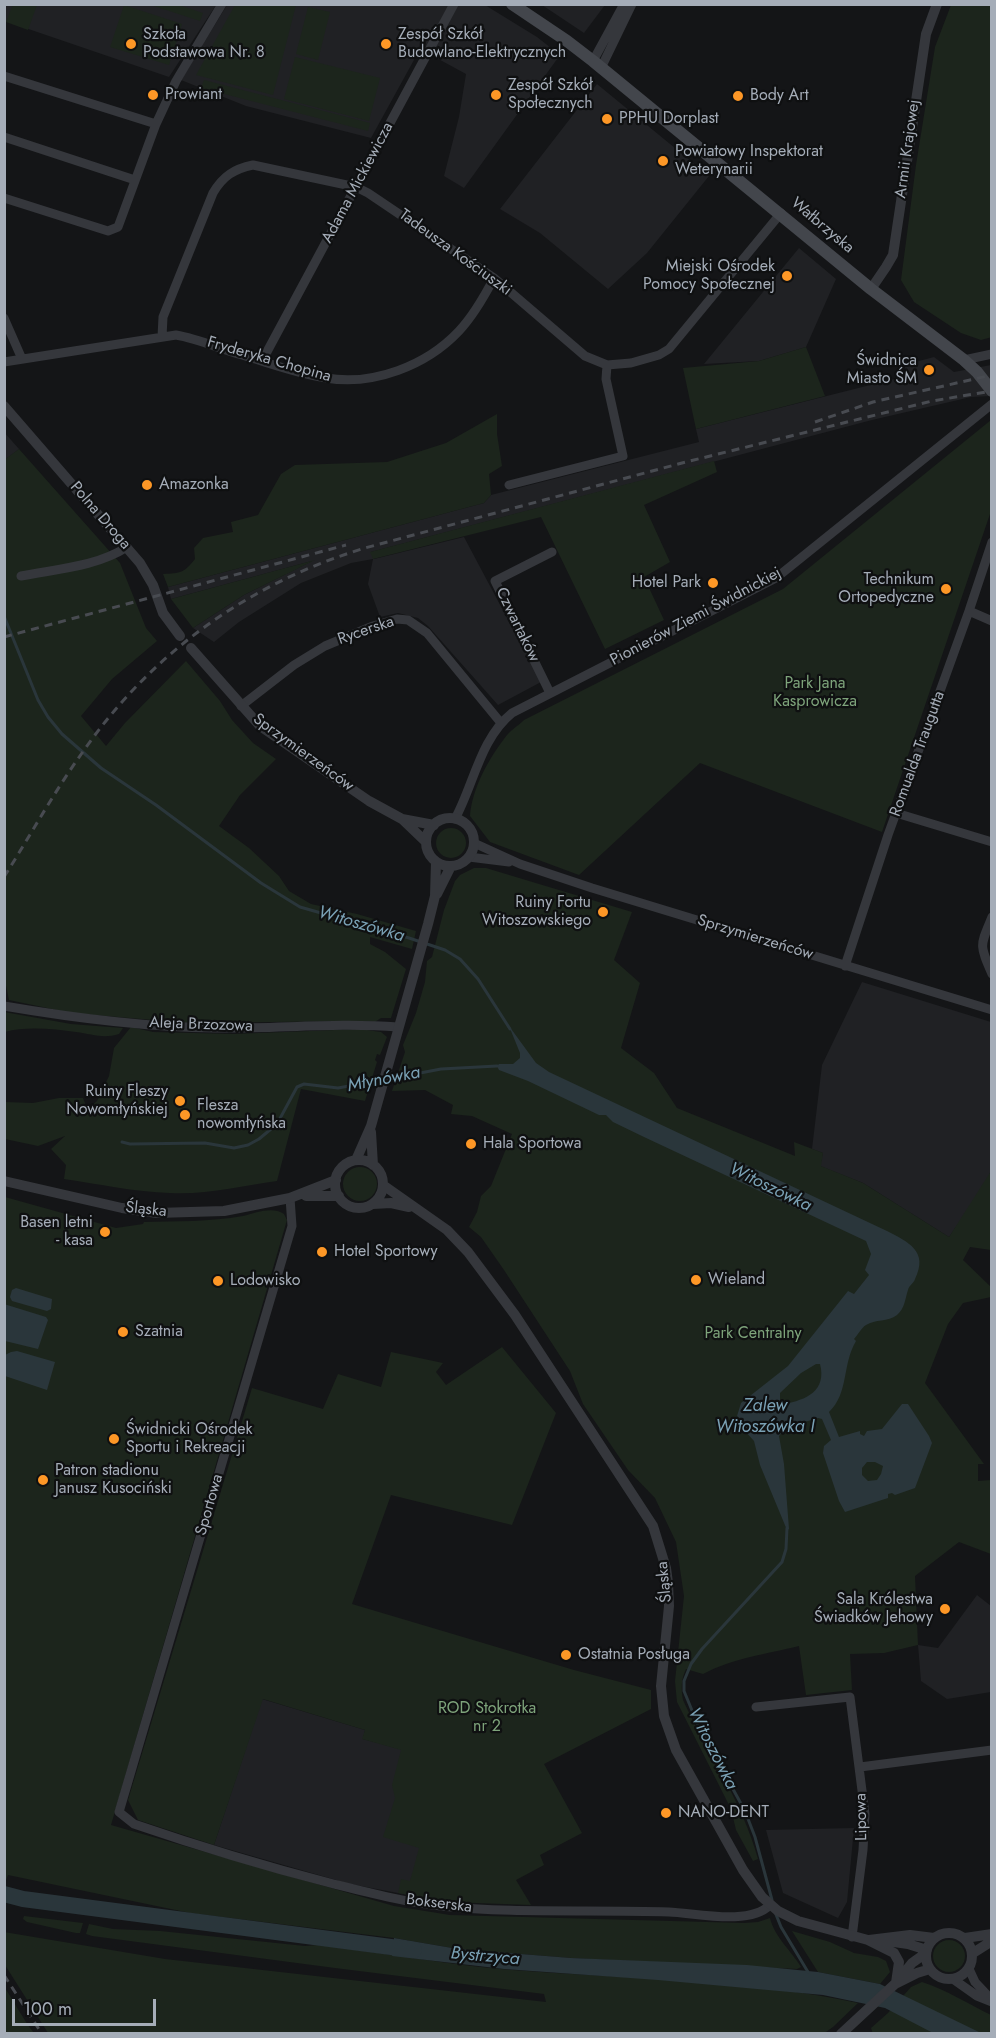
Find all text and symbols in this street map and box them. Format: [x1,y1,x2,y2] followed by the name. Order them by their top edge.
[143,25,265,63] place label: Szkoła Podstawowa Nr. 8
[398,25,566,63] place label: Zespół Szkół Budowlano-Elektrycznych
[124,37,138,51] marker: Szkoła Podstawowa Nr. 8
[379,37,393,51] marker: Zespół Szkół Budowlano-Elektrycznych
[508,76,593,114] place label: Zespół Szkół Społecznych
[165,85,222,105] place label: Prowiant
[750,86,809,106] place label: Body Art
[146,88,160,102] marker: Prowiant
[489,88,503,102] marker: Zespół Szkół Społecznych
[731,89,745,103] marker: Body Art
[892,99,924,199] street label: Armii Krajowej
[619,109,719,129] place label: PPHU Dorplast
[600,112,614,126] marker: PPHU Dorplast
[318,119,398,247] street label: Adama Mickiewicza
[675,142,823,180] place label: Powiatowy Inspektorat Weterynarii
[656,154,670,168] marker: Powiatowy Inspektorat Weterynarii
[787,194,857,258] street label: Wałbrzyska
[395,206,515,300] street label: Tadeusza Kościuszki
[643,257,775,295] place label: Miejski Ośrodek Pomocy Społecznej
[780,269,794,283] marker: Miejski Ośrodek Pomocy Społecznej
[205,333,333,387] street label: Fryderyka Chopina
[847,351,917,389] place label: Świdnica Miasto ŚM
[922,363,936,377] marker: Świdnica Miasto ŚM
[159,475,229,495] place label: Amazonka
[65,478,135,554] street label: Polna Droga
[140,478,154,492] marker: Amazonka
[607,564,785,670] street label: Pionierów Ziemi Świdnickiej
[838,570,934,608] place label: Technikum Ortopedyczne
[632,573,701,593] place label: Hotel Park
[706,576,720,590] marker: Hotel Park
[939,582,953,596] marker: Technikum Ortopedyczne
[491,585,543,665] street label: Czwartaków
[335,612,397,650] street label: Rycerska
[773,674,857,712] park label: Park Jana Kasprowicza
[886,689,950,819] street label: Romualda Traugutta
[249,710,357,796] street label: Sprzymierzeńców
[482,893,591,931] place label: Ruiny Fortu Witoszowskiego
[315,902,407,948] water label: Witoszówka
[596,905,610,919] marker: Ruiny Fortu Witoszowskiego
[695,911,815,965] street label: Sprzymierzeńców
[149,1014,253,1036] street label: Aleja Brzozowa
[346,1062,422,1098] water label: Młynówka
[66,1082,168,1120] place label: Ruiny Fleszy Nowomłyńskiej
[173,1094,187,1108] marker: Ruiny Fleszy Nowomłyńskiej
[197,1096,286,1134] place label: Flesza nowomłyńska
[178,1108,192,1122] marker: Flesza nowomłyńska
[483,1134,581,1154] place label: Hala Sportowa
[464,1137,478,1151] marker: Hala Sportowa
[725,1159,815,1217] water label: Witoszówka
[124,1198,168,1222] street label: Śląska
[20,1213,93,1251] place label: Basen letni - kasa
[98,1225,112,1239] marker: Basen letni - kasa
[334,1242,438,1262] place label: Hotel Sportowy
[315,1245,329,1259] marker: Hotel Sportowy
[708,1270,765,1290] place label: Wieland
[230,1271,301,1291] place label: Lodowisko
[689,1273,703,1287] marker: Wieland
[211,1274,225,1288] marker: Lodowisko
[135,1322,183,1342] place label: Szatnia
[705,1324,801,1344] park label: Park Centralny
[116,1325,130,1339] marker: Szatnia
[716,1396,814,1438] water label: Zalew Witoszówka I
[126,1420,253,1458] place label: Świdnicki Ośrodek Sportu i Rekreacji
[107,1432,121,1446] marker: Świdnicki Ośrodek Sportu i Rekreacji
[55,1461,172,1499] place label: Patron stadionu Janusz Kusociński
[192,1472,228,1538] street label: Sportowa
[36,1473,50,1487] marker: Patron stadionu Janusz Kusociński
[653,1560,677,1604] street label: Śląska
[814,1590,933,1628] place label: Sala Królestwa Świadków Jehowy
[938,1602,952,1616] marker: Sala Królestwa Świadków Jehowy
[578,1645,690,1665] place label: Ostatnia Posługa
[559,1648,573,1662] marker: Ostatnia Posługa
[438,1699,536,1737] park label: ROD Stokrotka nr 2
[682,1704,742,1794] water label: Witoszówka
[852,1793,872,1841] street label: Lipowa
[678,1803,769,1823] place label: NANO-DENT
[659,1806,673,1820] marker: NANO-DENT
[405,1890,473,1918] street label: Bokserska
[450,1943,520,1971] water label: Bystrzyca
[15,1987,159,2025] scale bar
[23,1996,72,2022] text: 100 m

